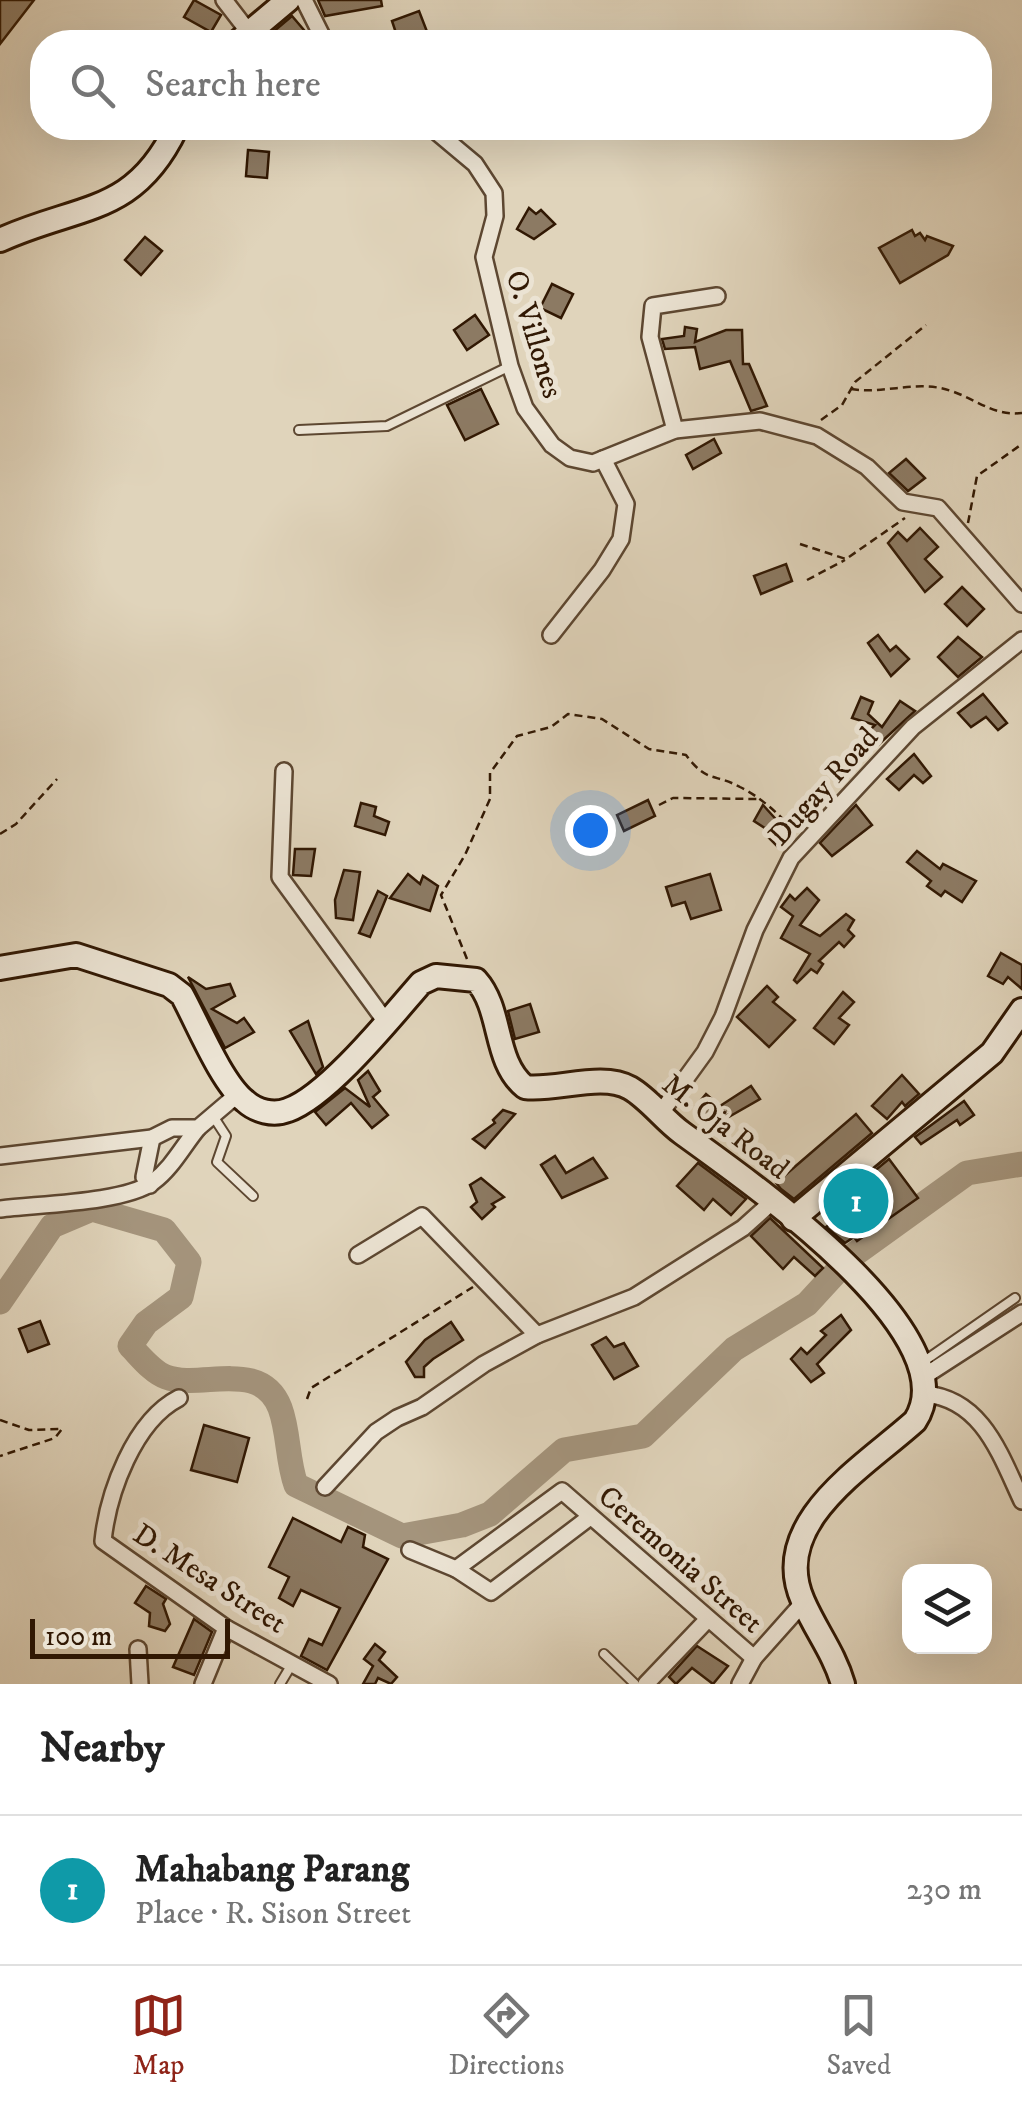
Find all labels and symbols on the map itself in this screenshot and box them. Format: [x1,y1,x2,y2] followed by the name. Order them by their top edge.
[497,266,570,403] street label: O. Villones
[761,720,887,854] street label: Dugay Road
[565,805,616,856] your location
[654,1066,796,1188] street label: M. Oja Road
[824,1164,888,1238] pin: 1
[590,1478,770,1642] street label: Ceremonia Street
[126,1516,293,1642] street label: D. Mesa Street
[30,1614,230,1658] scale bar

